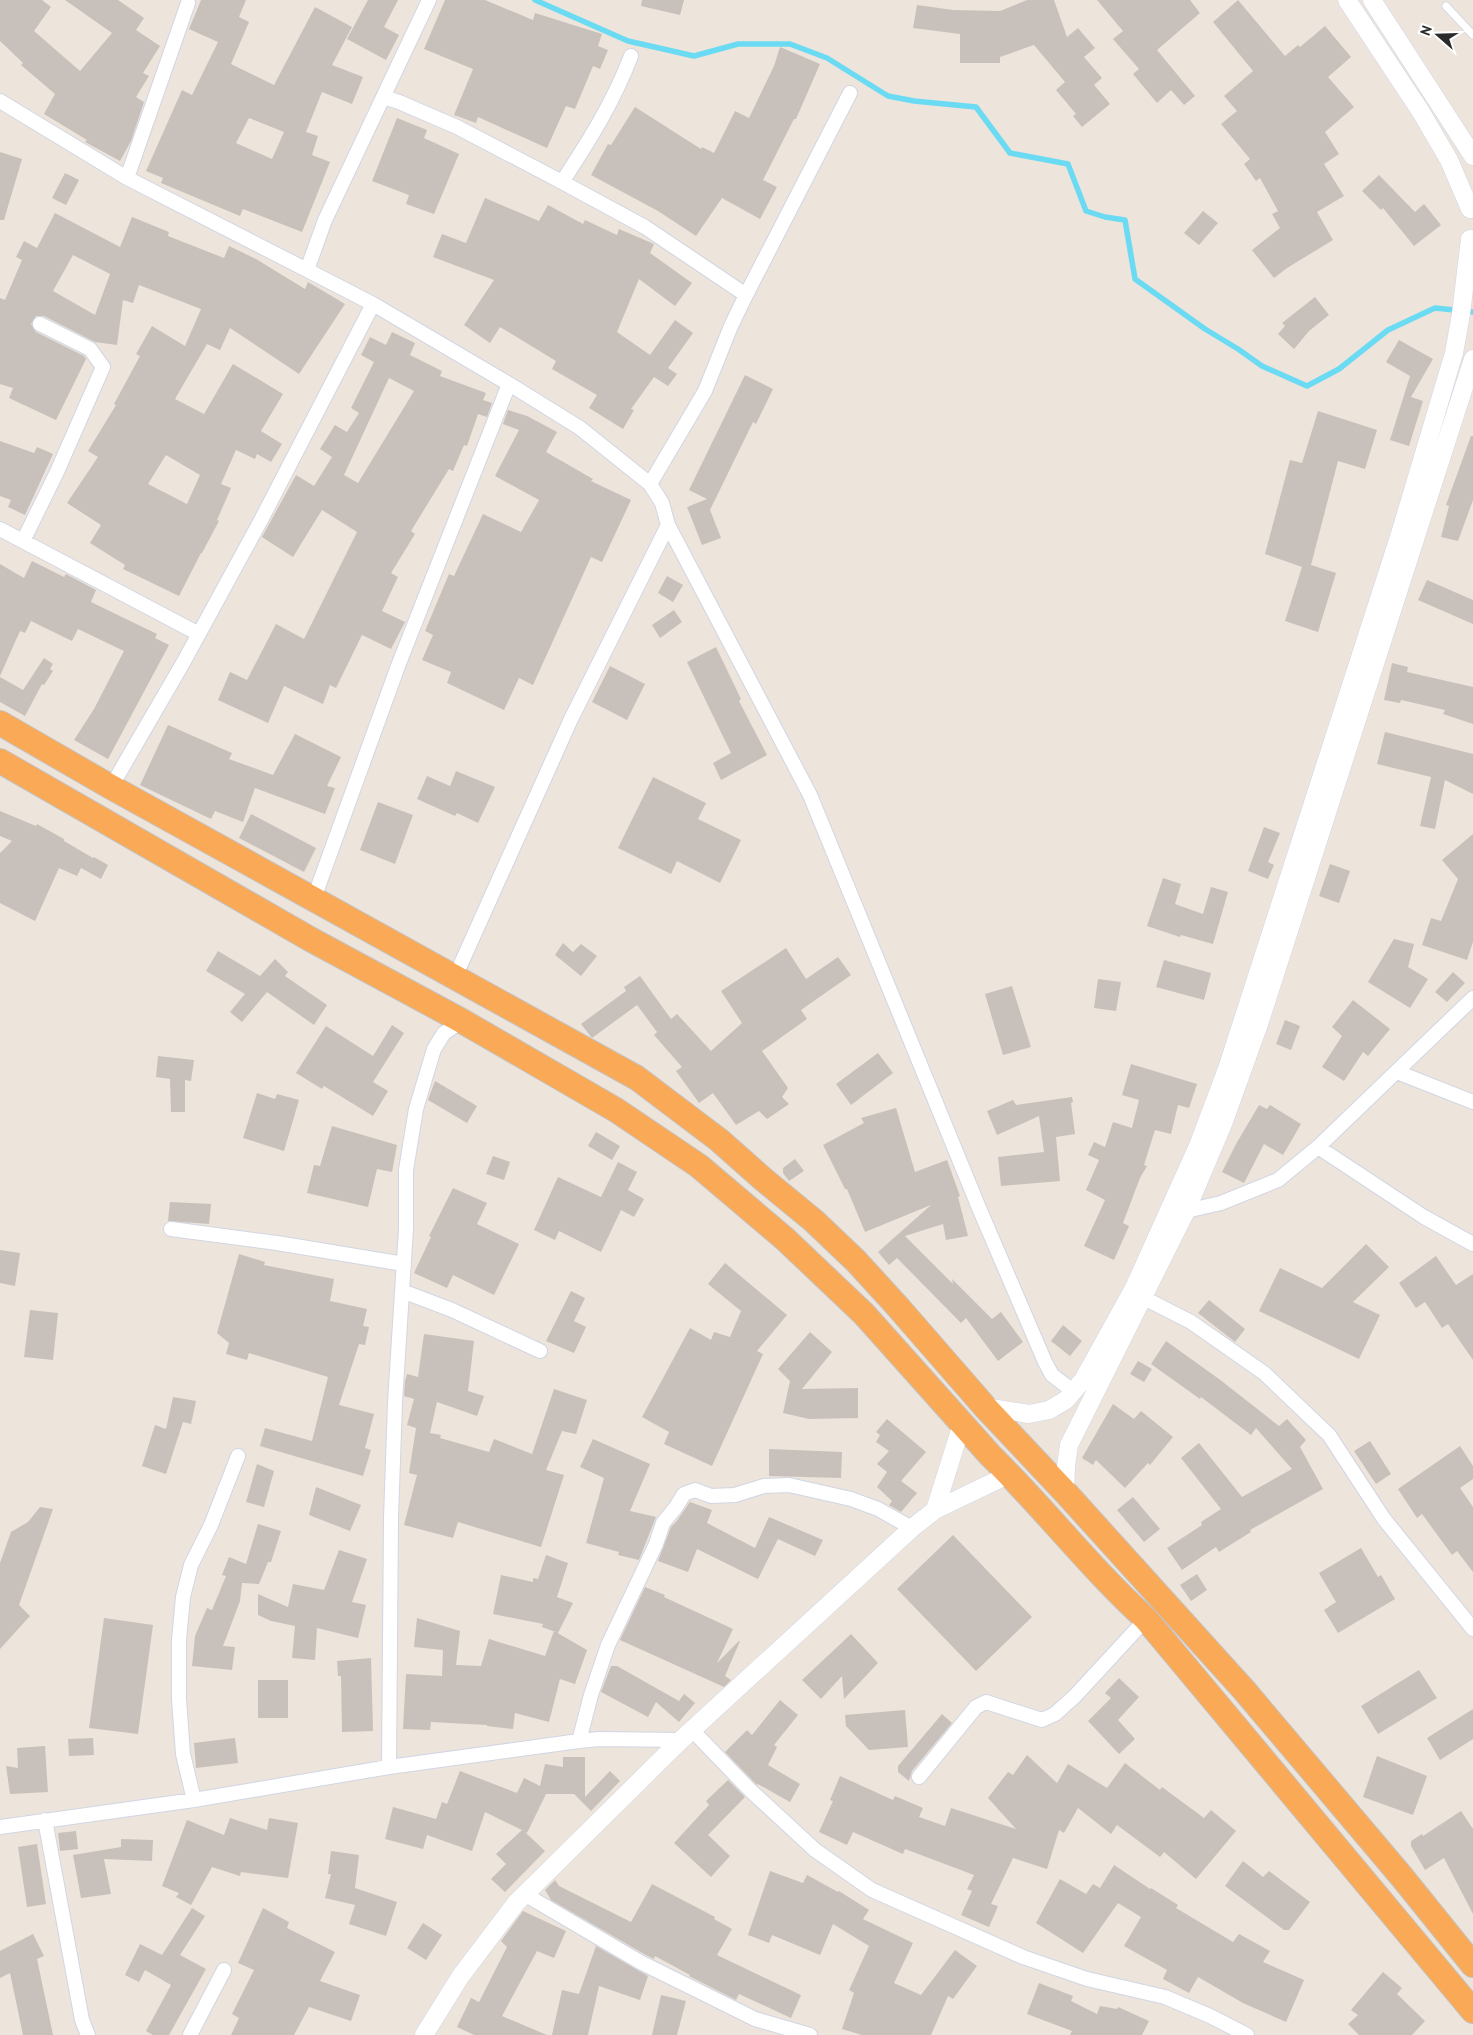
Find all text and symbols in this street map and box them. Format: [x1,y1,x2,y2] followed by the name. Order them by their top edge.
[1413,10,1463,60] north arrow
[1416,23,1436,38] text: N

